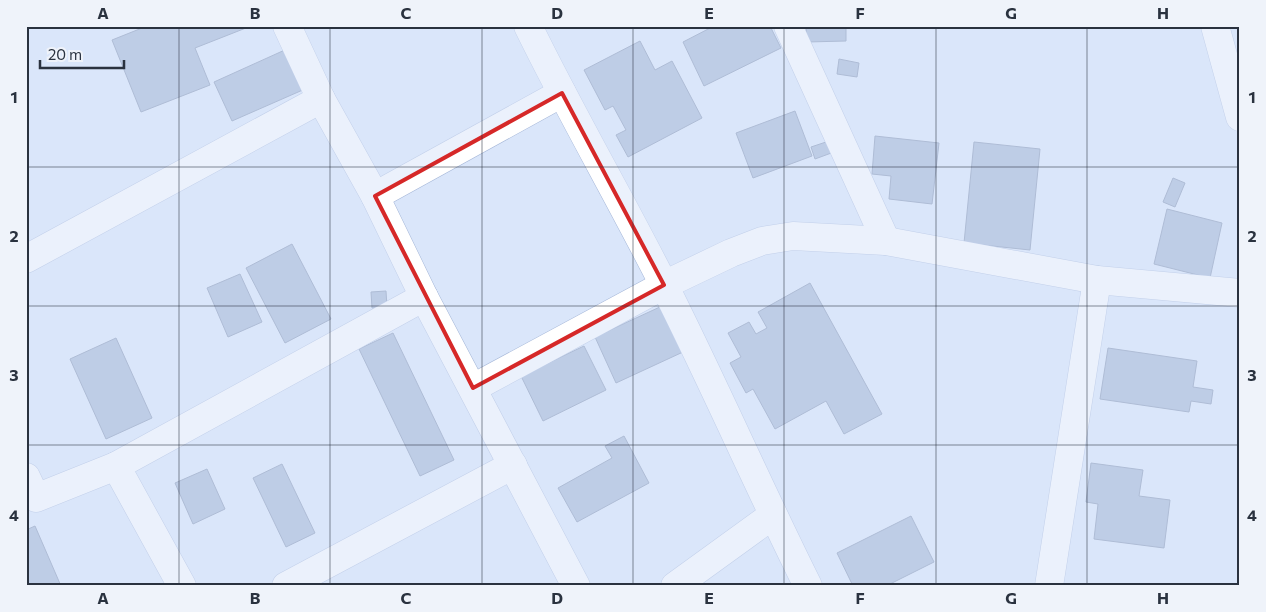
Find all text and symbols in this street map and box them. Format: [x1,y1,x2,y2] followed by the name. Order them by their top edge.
[97,3,109,22] text: A
[250,3,261,22] text: B
[401,3,412,22] text: C
[551,3,563,22] text: D
[704,3,714,22] text: E
[855,3,865,22] text: F
[1005,3,1017,22] text: G
[1157,3,1169,22] text: H
[40,38,124,70] scale bar
[48,45,82,63] text: 20 m
[10,87,18,106] text: 1
[1248,87,1256,106] text: 1
[9,226,19,245] text: 2
[1247,226,1257,245] text: 2
[9,365,19,384] text: 3
[1247,365,1257,384] text: 3
[9,505,19,524] text: 4
[1247,505,1257,524] text: 4
[97,588,109,607] text: A
[250,588,261,607] text: B
[401,588,412,607] text: C
[551,588,563,607] text: D
[704,588,714,607] text: E
[855,588,865,607] text: F
[1005,588,1017,607] text: G
[1157,588,1169,607] text: H

